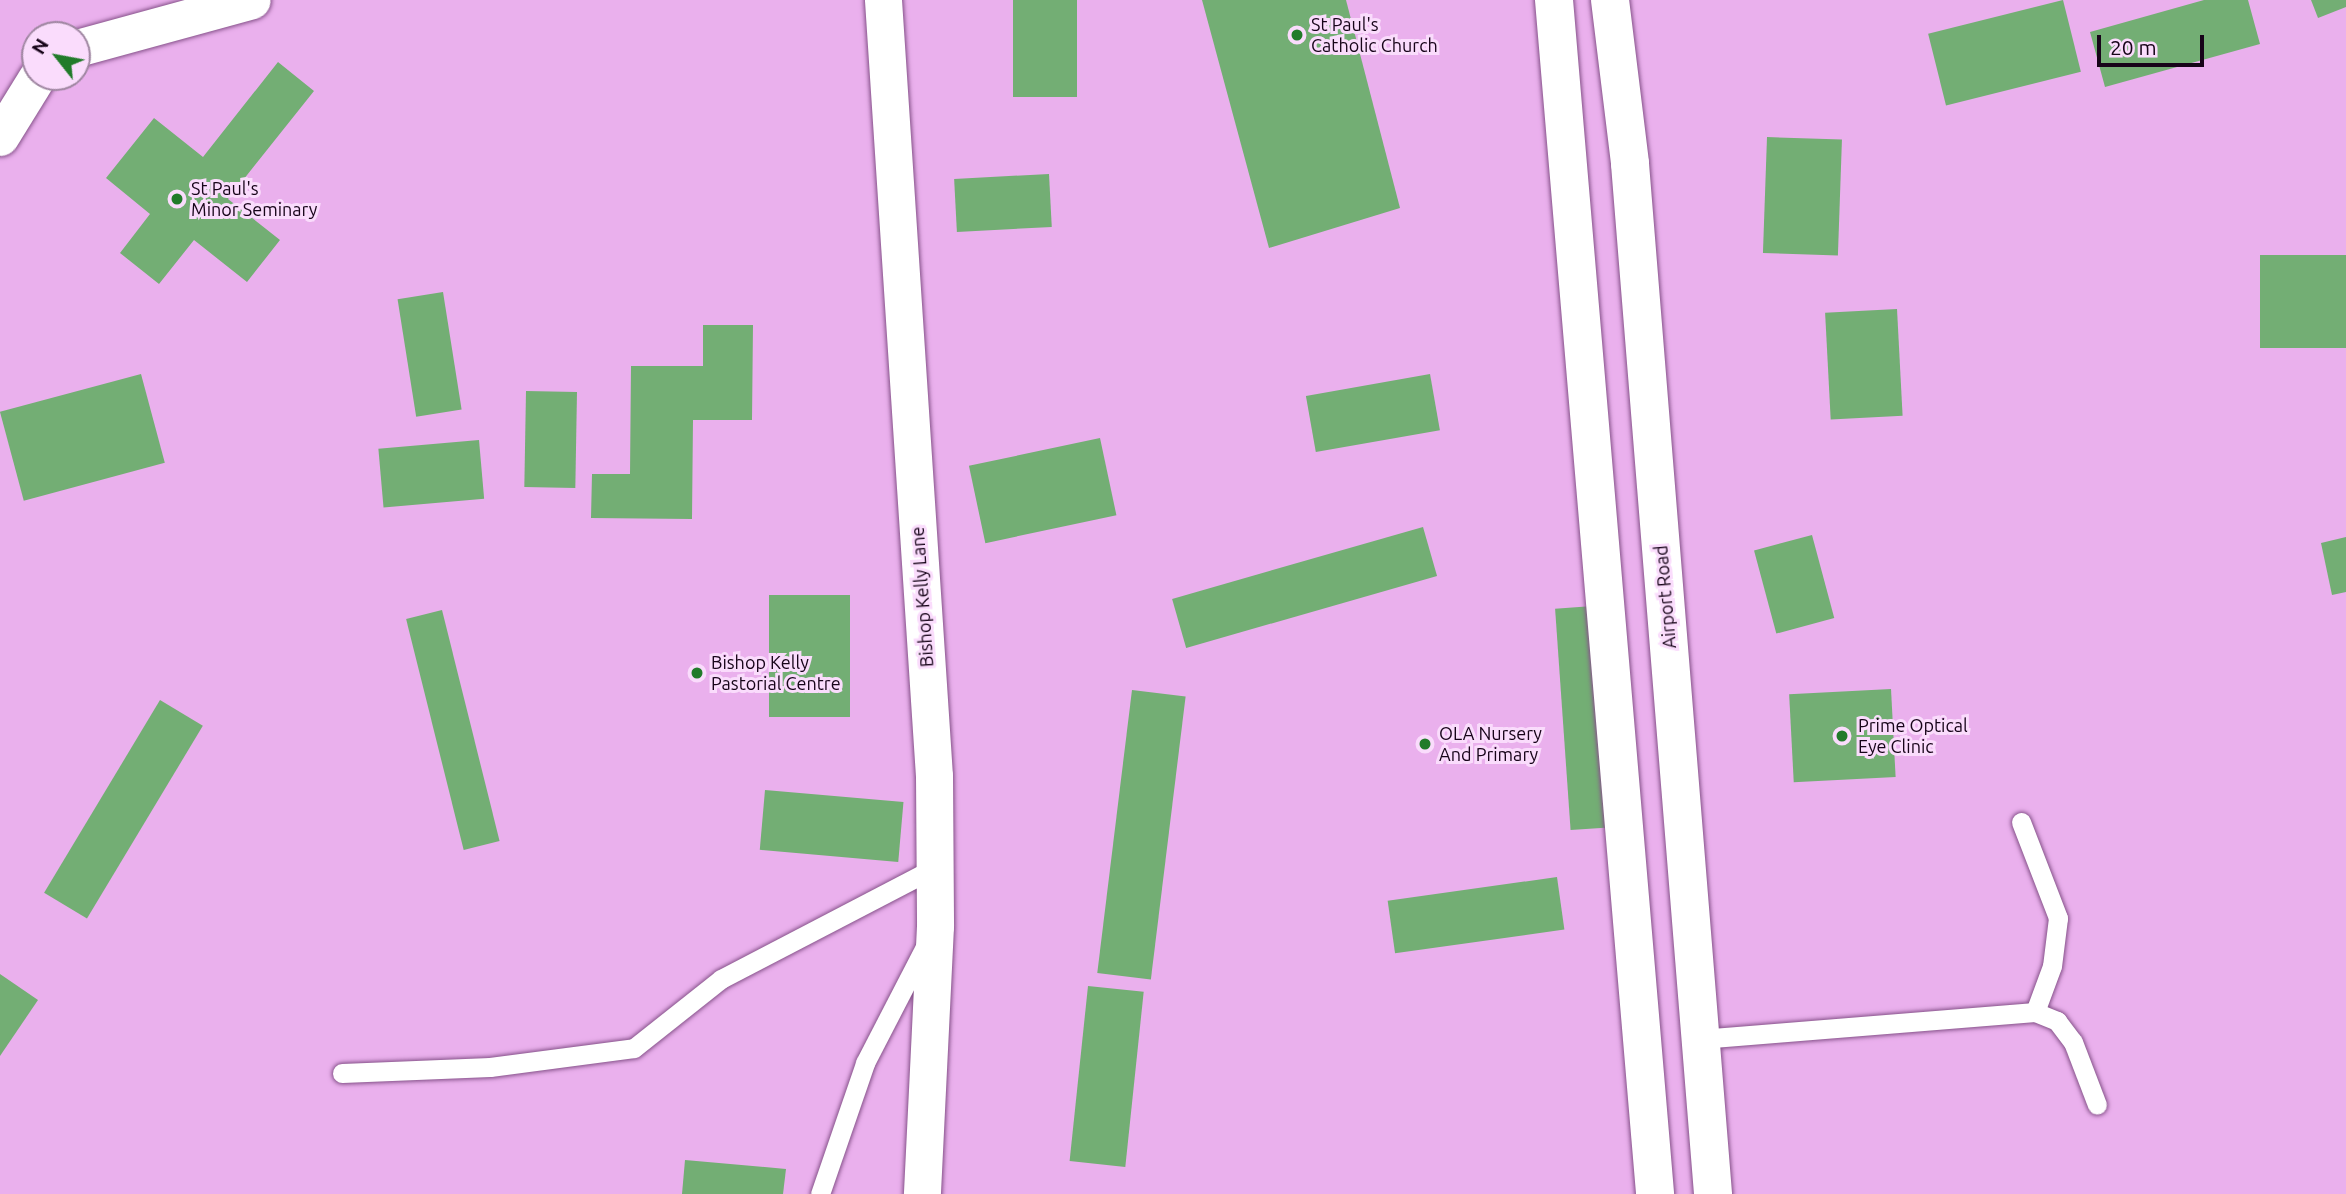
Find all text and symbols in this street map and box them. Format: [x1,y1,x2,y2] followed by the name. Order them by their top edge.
[1311,14,1438,56] place label: St Paul's Catholic Church
[21,21,91,91] north arrow
[2101,21,2208,65] scale bar
[1289,27,1305,43] marker: St Paul's Catholic Church
[27,34,53,58] text: N
[2110,35,2157,59] text: 20 m
[191,178,317,220] place label: St Paul's Minor Seminary
[169,191,185,207] marker: St Paul's Minor Seminary
[906,526,938,668] street label: Bishop Kelly Lane
[1650,545,1680,649] street label: Airport Road
[711,652,841,694] place label: Bishop Kelly Pastorial Centre
[689,665,705,681] marker: Bishop Kelly Pastorial Centre
[1858,715,1968,758] place label: Prime Optical Eye Clinic
[1439,723,1542,766] place label: OLA Nursery And Primary
[1832,726,1852,746] marker: Prime Optical Eye Clinic
[1417,736,1433,752] marker: OLA Nursery And Primary

